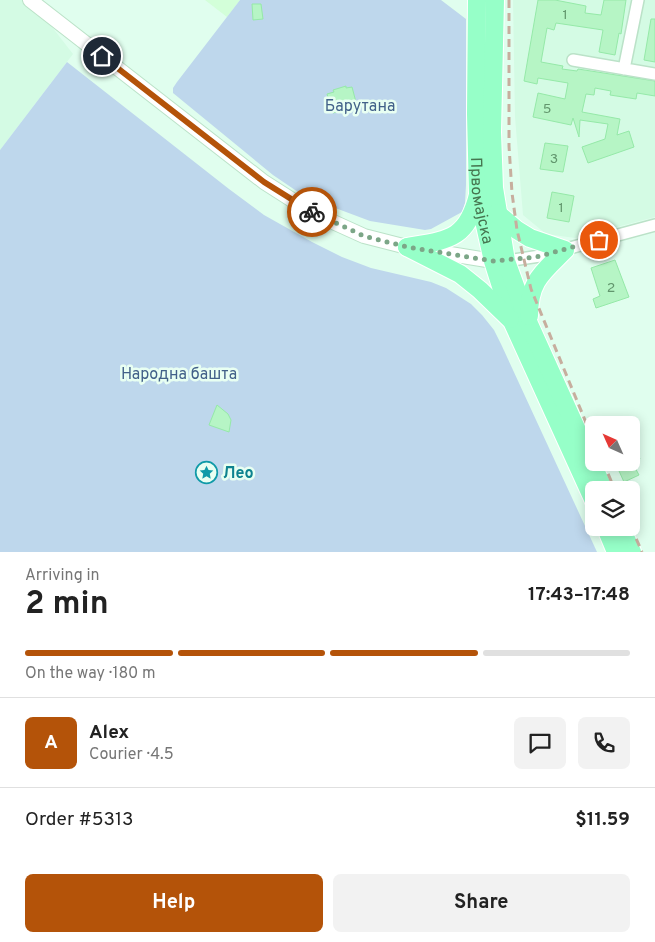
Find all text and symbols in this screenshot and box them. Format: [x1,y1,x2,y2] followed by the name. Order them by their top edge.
[562,7,568,24] house number: 1
[81,35,123,77] pin
[88,42,116,70] icon: home
[325,97,395,117] park label: Барутана
[543,101,551,118] house number: 5
[550,151,558,168] house number: 3
[465,157,497,246] street label: Првомајска
[287,187,337,237] courier
[298,198,326,226] icon: bike
[558,200,564,217] house number: 1
[578,219,620,261] pin
[585,226,613,254] icon: bag
[607,280,615,297] house number: 2
[121,365,237,385] park label: Народна башта
[585,416,640,471] north arrow
[585,416,640,536] map controls
[195,460,219,484] place icon: Лео
[223,464,254,484] place label: Лео
[585,481,640,536] button: layers
[25,566,100,586] text: Arriving in
[528,583,630,607] text: 17:43–17:48
[25,585,109,625] text: 2 min
[25,664,156,684] text: On the way · 180 m
[514,717,566,769] button: chat
[578,717,630,769] button: phone
[89,721,129,745] text: Alex
[44,731,58,755] text: A
[89,745,174,765] text: Courier · 4.5
[25,808,134,832] text: Order #5313
[575,808,630,832] text: $11.59
[25,874,323,932] button: Help
[333,874,630,932] button: Share

